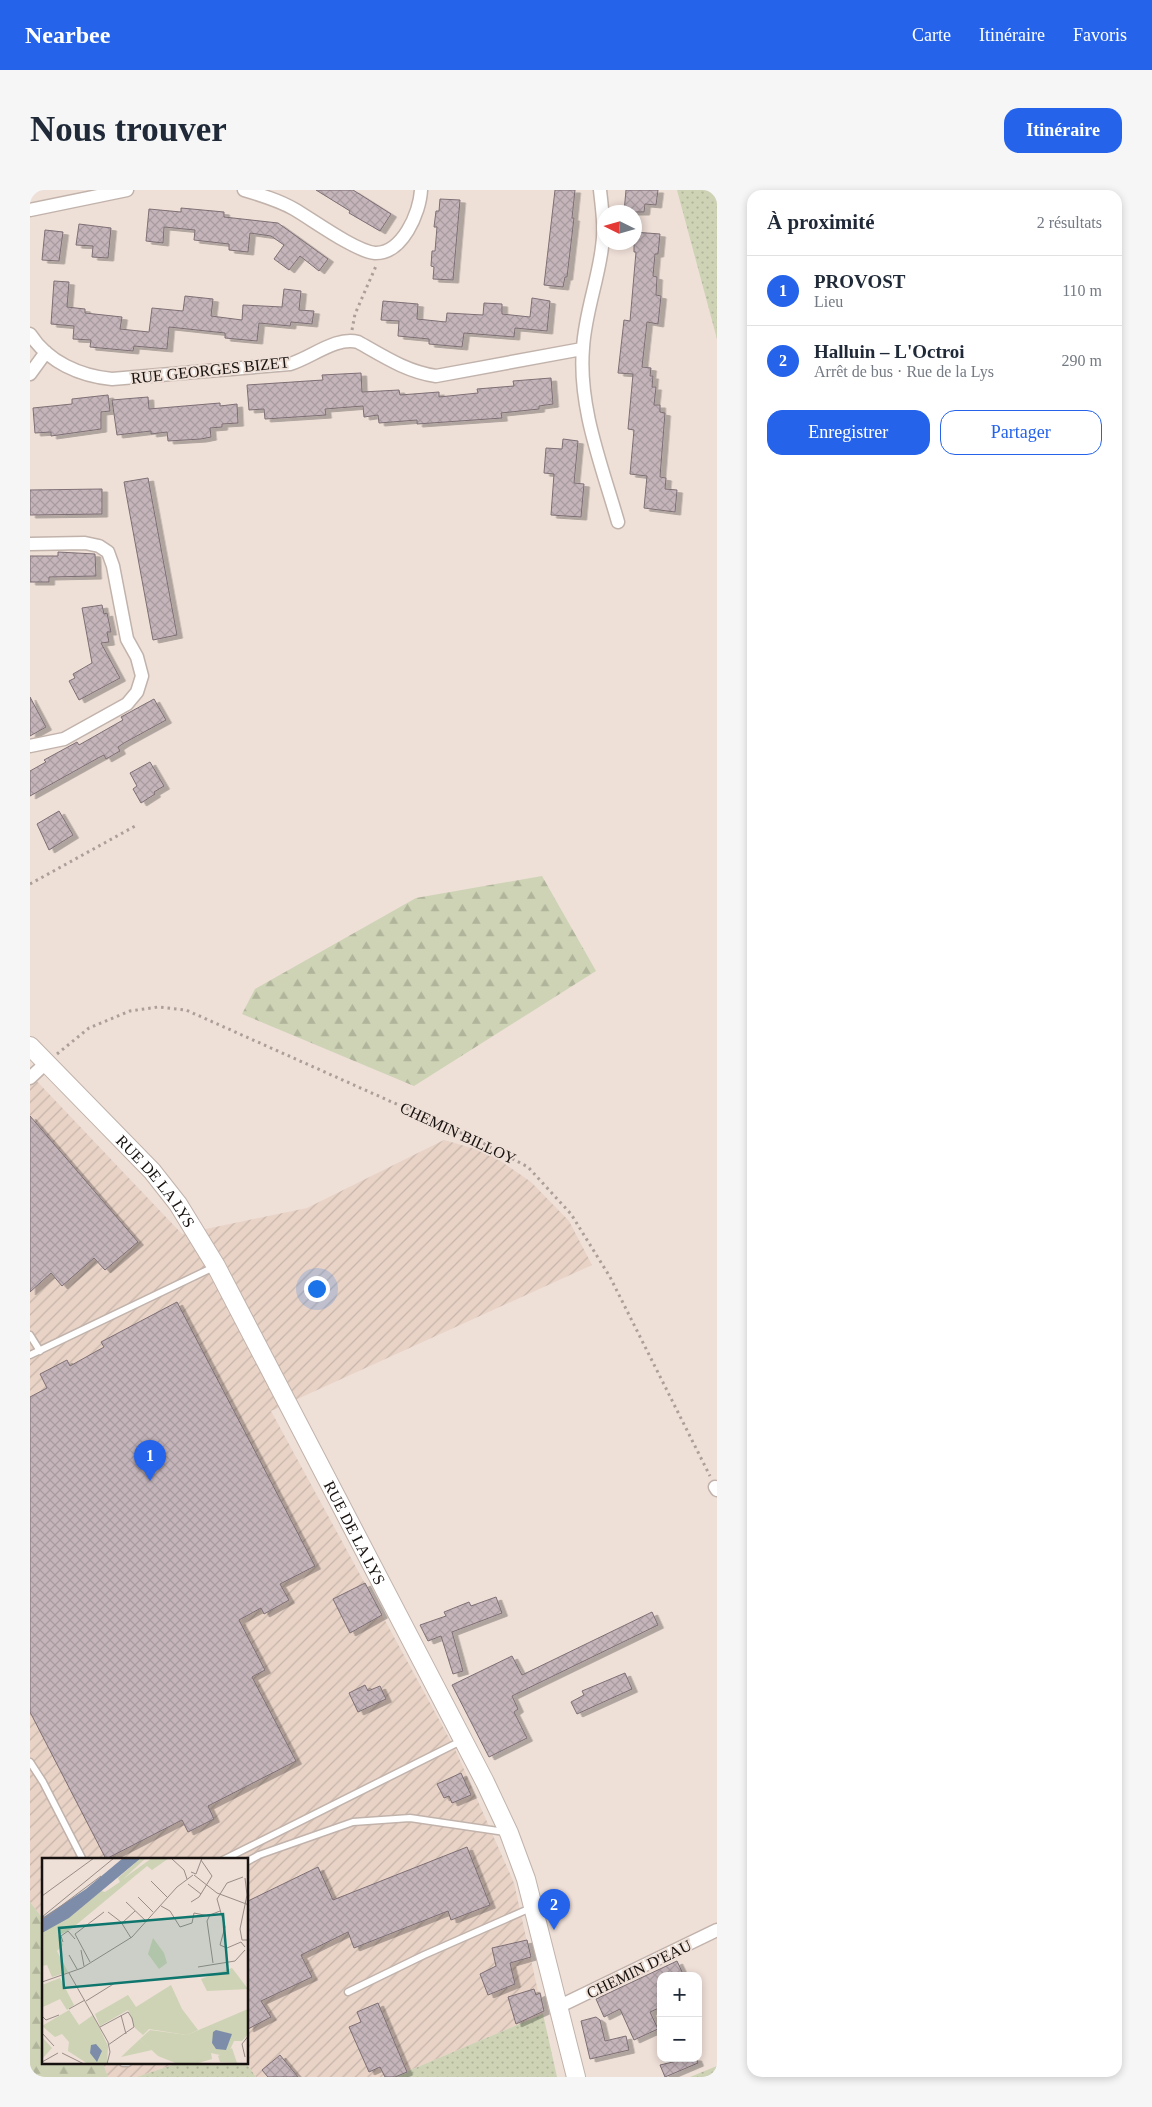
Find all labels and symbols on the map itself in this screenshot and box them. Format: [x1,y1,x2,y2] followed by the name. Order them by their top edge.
[597,205,642,250] north arrow
[130,353,290,387] street label: RUE GEORGES BIZET
[397,1099,519,1167] street label: CHEMIN BILLOY
[113,1132,199,1230] street label: RUE DE LA LYS
[304,1276,330,1302] your location
[134,1440,166,1481] pin: 1
[321,1478,389,1587] street label: RUE DE LA LYS
[42,1858,249,2064] inset map
[538,1889,570,1930] pin: 2
[584,1936,695,2002] street label: CHEMIN D'EAU

